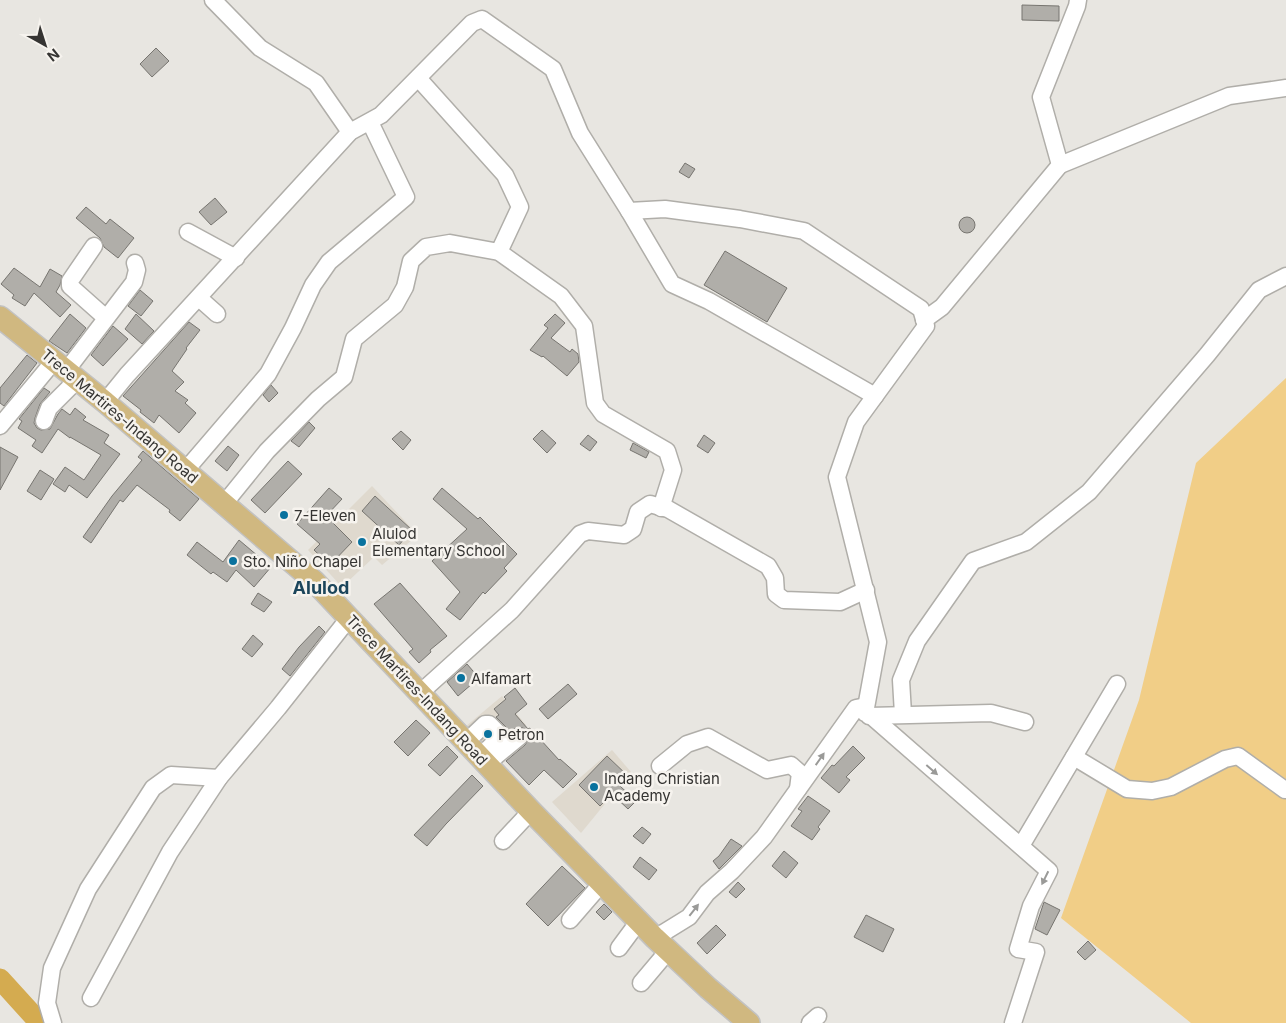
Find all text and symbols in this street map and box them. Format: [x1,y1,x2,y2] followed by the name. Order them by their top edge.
[20,20,70,70] north arrow
[44,46,63,65] text: N
[38,345,202,487] street label: Trece Martires-Indang Road
[294,506,356,525] place label: 7-Eleven
[278,509,290,521] marker: 7-Eleven
[372,524,505,560] place label: Alulod Elementary School
[356,536,368,548] marker: Alulod Elementary School
[243,552,362,571] place label: Sto. Niño Chapel
[227,555,239,567] marker: Sto. Niño Chapel
[293,577,349,598] district label: Alulod
[342,611,492,769] street label: Trece Martires-Indang Road
[471,669,531,688] place label: Alfamart
[455,672,467,684] marker: Alfamart
[498,725,544,744] place label: Petron
[482,728,494,740] marker: Petron
[815,752,825,765] one-way arrow
[926,765,939,776] one-way arrow
[604,769,720,805] place label: Indang Christian Academy
[588,781,600,793] marker: Indang Christian Academy
[1041,871,1049,886] one-way arrow
[689,903,699,917] one-way arrow

